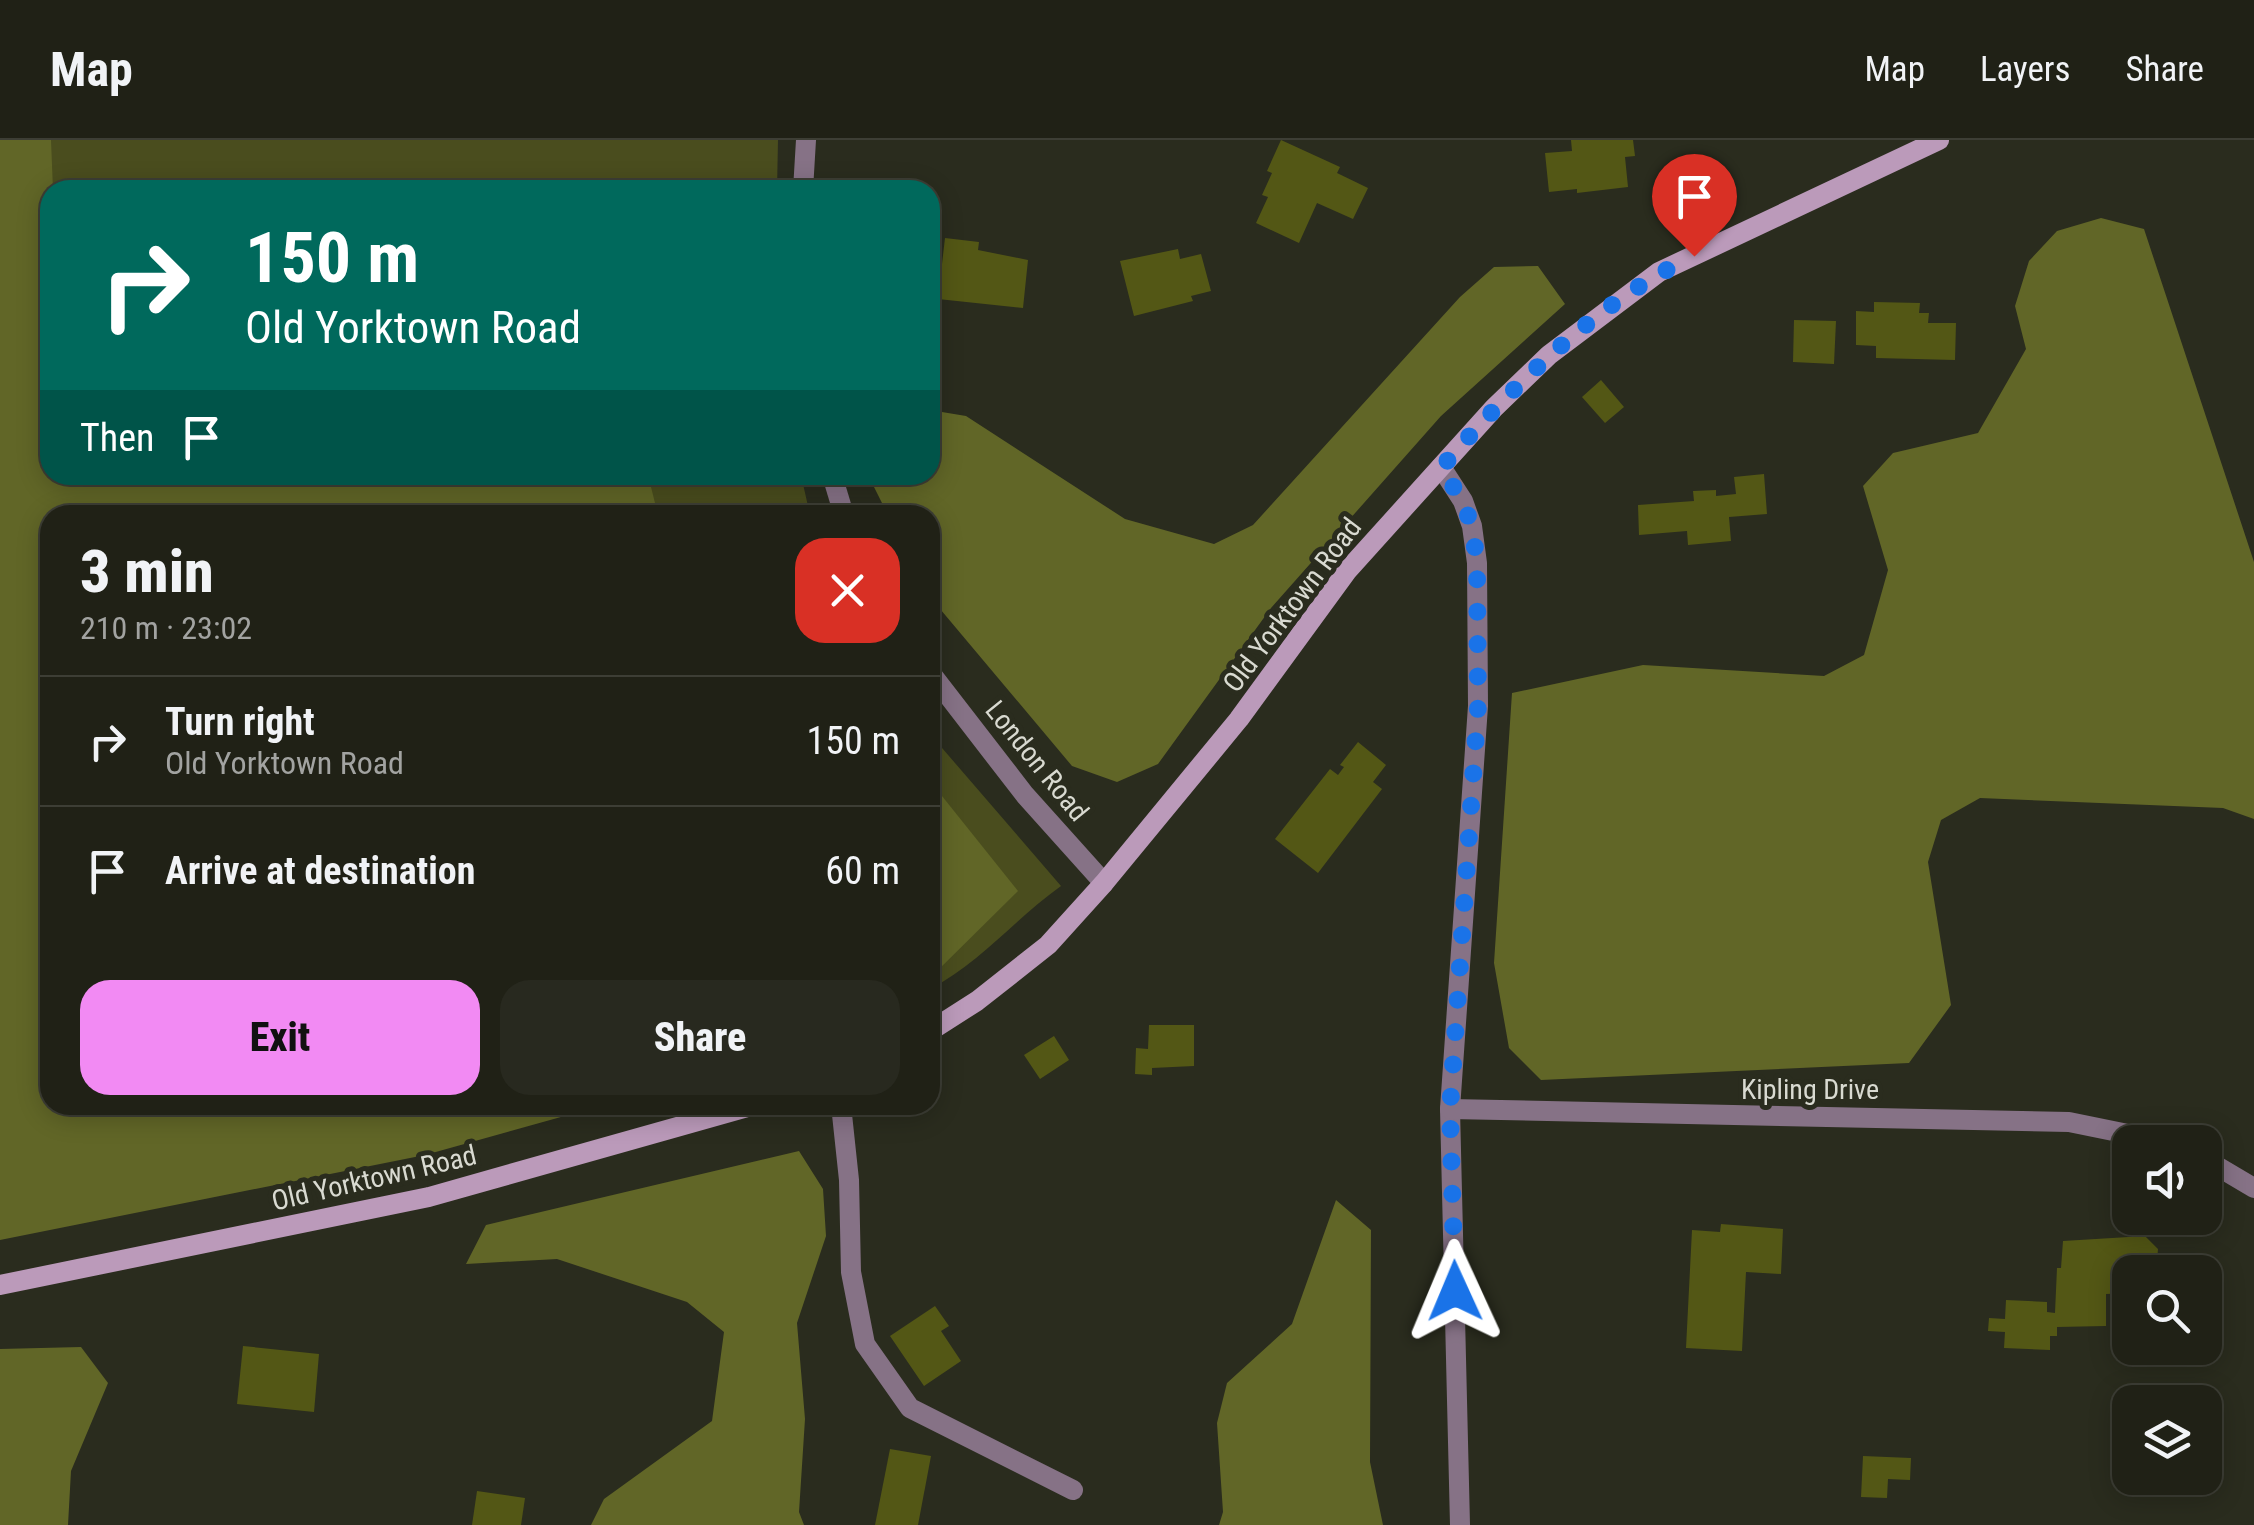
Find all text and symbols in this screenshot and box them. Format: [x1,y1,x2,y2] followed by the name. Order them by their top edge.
[50,41,133,98] text: Map
[1864,49,1925,90] text: Map
[1980,49,2070,90] text: Layers
[2125,49,2204,90] text: Share
[1652,154,1737,257] pin
[1667,169,1722,224] icon: arrive
[245,217,419,299] text: 150 m
[80,220,210,350] icon: right
[245,301,581,354] text: Old Yorktown Road
[174,410,229,465] icon: arrive
[80,416,154,460] text: Then
[1216,512,1368,698] street label: Old Yorktown Road
[80,536,214,607] text: 3 min
[795,538,900,643] button: close
[80,609,252,647] text: 210 m · 23:02
[979,694,1095,828] street label: London Road
[165,700,315,744] text: Turn right
[80,714,135,769] icon: right
[806,719,900,763] text: 150 m
[165,744,404,782] text: Old Yorktown Road
[80,844,135,899] icon: arrive
[165,849,475,893] text: Arrive at destination
[825,849,900,893] text: 60 m
[80,980,480,1095] button: Exit
[500,980,900,1095] button: Share
[1741,1073,1879,1106] street label: Kipling Drive
[2112,1125,2222,1495] map controls
[2112,1125,2222,1235] button: sound
[268,1138,480,1218] street label: Old Yorktown Road
[1403,1239,1507,1343] position arrow
[2112,1255,2222,1365] button: search
[2112,1385,2222,1495] button: layers

